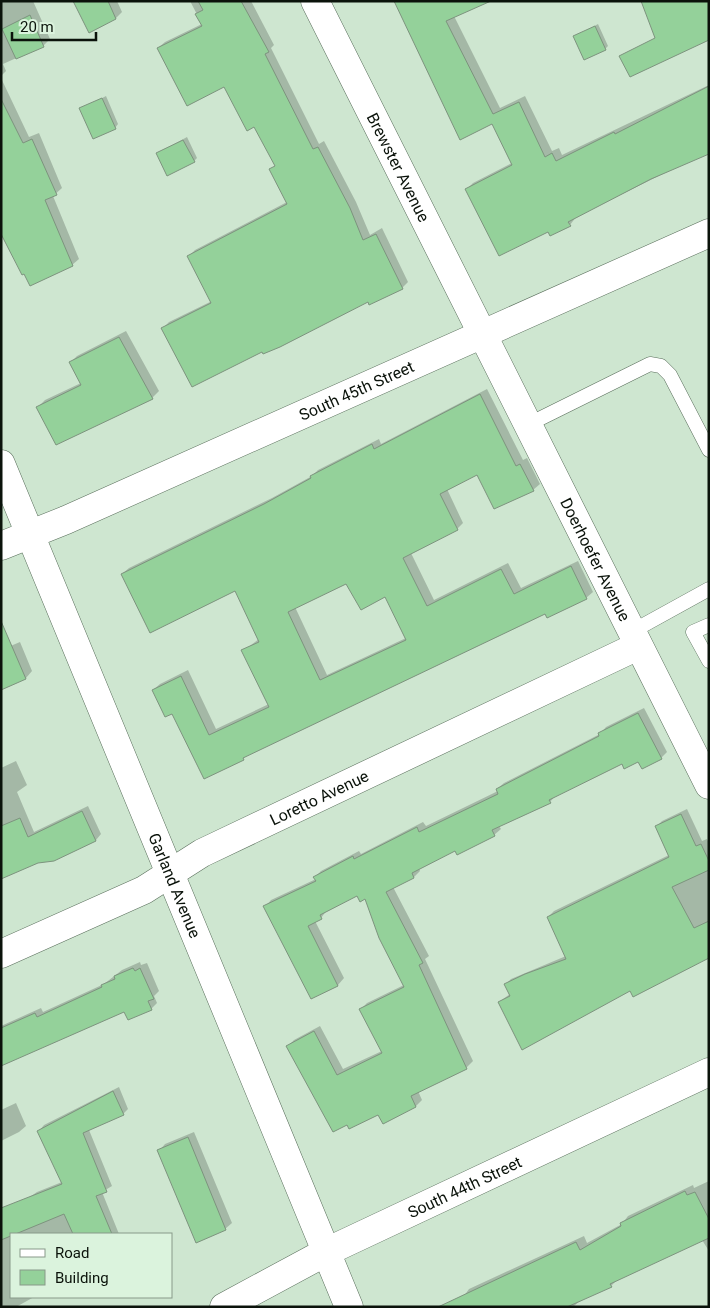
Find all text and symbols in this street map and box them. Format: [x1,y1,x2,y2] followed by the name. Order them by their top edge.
[12,10,96,42] scale bar
[20,18,54,36] text: 20 m
[363,110,434,225] street label: Brewster Avenue
[296,357,417,424] street label: South 45th Street
[557,495,635,624] street label: Doerhoefer Avenue
[266,766,372,829] street label: Loretto Avenue
[145,830,205,941] street label: Garland Avenue
[405,1152,525,1222] street label: South 44th Street
[10,1233,172,1298] legend
[55,1244,89,1262] text: Road
[55,1269,109,1287] text: Building

